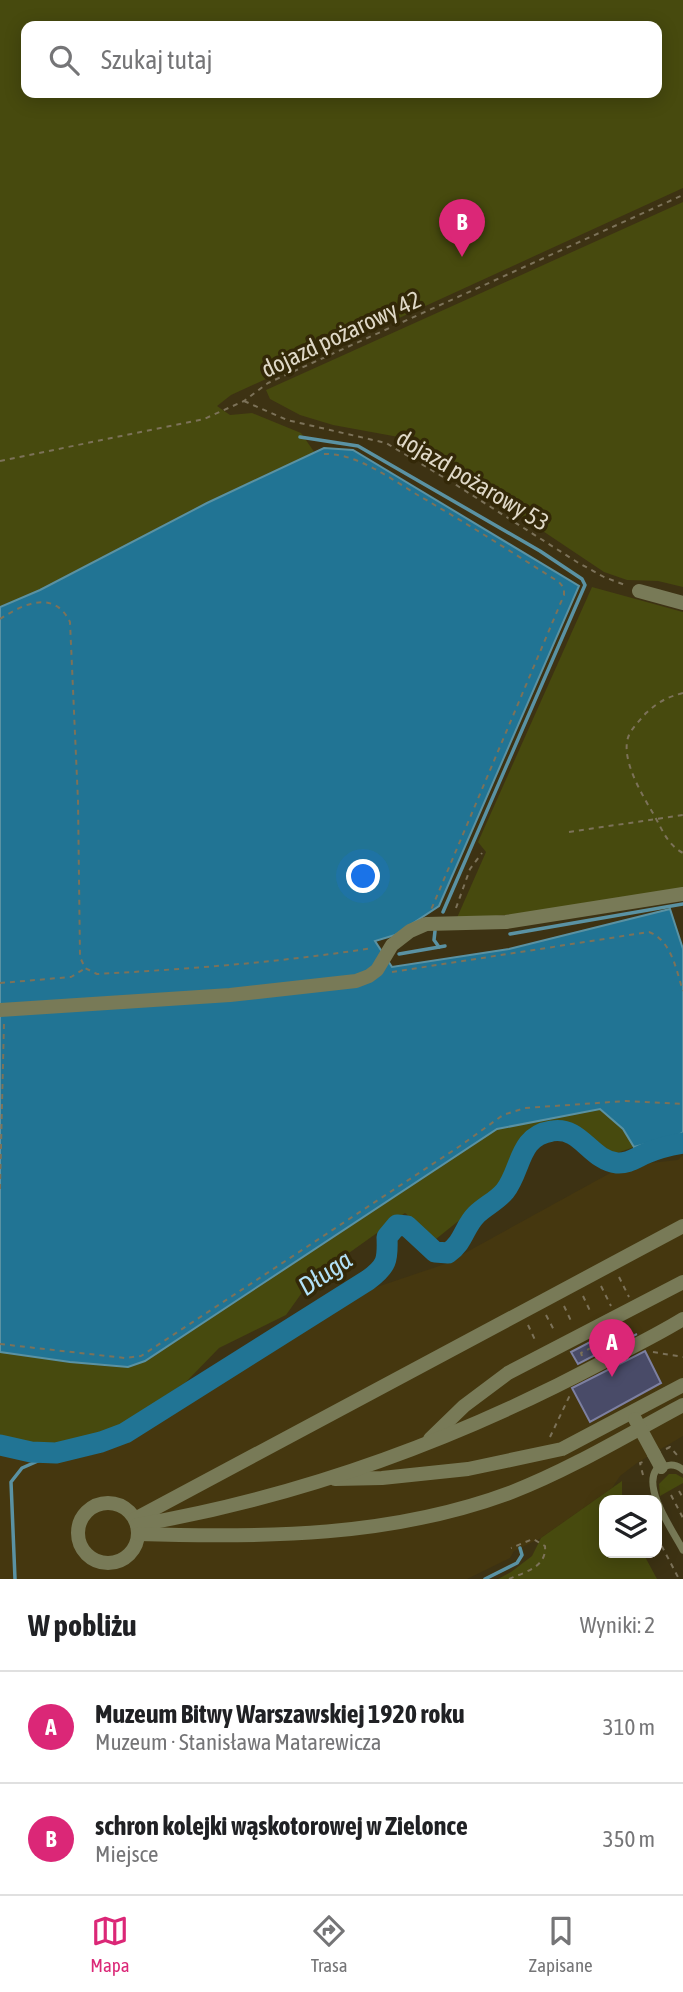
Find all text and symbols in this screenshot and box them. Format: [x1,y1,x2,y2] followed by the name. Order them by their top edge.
[21,21,662,98] search box
[45,41,83,79] icon: search
[101,45,213,75] text: Szukaj tutaj
[439,199,485,257] pin: B
[257,285,425,383] street label: dojazd pożarowy 42
[392,424,554,536] street label: dojazd pożarowy 53
[346,859,380,893] your location
[293,1244,357,1302] water label: Długa
[589,1319,635,1377] pin: A
[599,1495,662,1558] map controls
[599,1495,662,1558] button: layers
[28,1608,137,1642] text: W pobliżu
[580,1612,655,1638] text: Wyniki: 2
[95,1699,464,1729] text: Muzeum Bitwy Warszawskiej 1920 roku
[45,1714,57,1740] text: A
[603,1714,655,1740] text: 310 m
[95,1729,382,1755] text: Muzeum · Stanisława Matarewicza
[95,1811,468,1841] text: schron kolejki wąskotorowej w Zielonce
[46,1826,56,1852] text: B
[603,1826,655,1852] text: 350 m
[95,1841,159,1867] text: Miejsce
[90,1912,130,1976] tab: Mapa
[310,1912,348,1976] tab: Trasa
[529,1912,593,1976] tab: Zapisane

